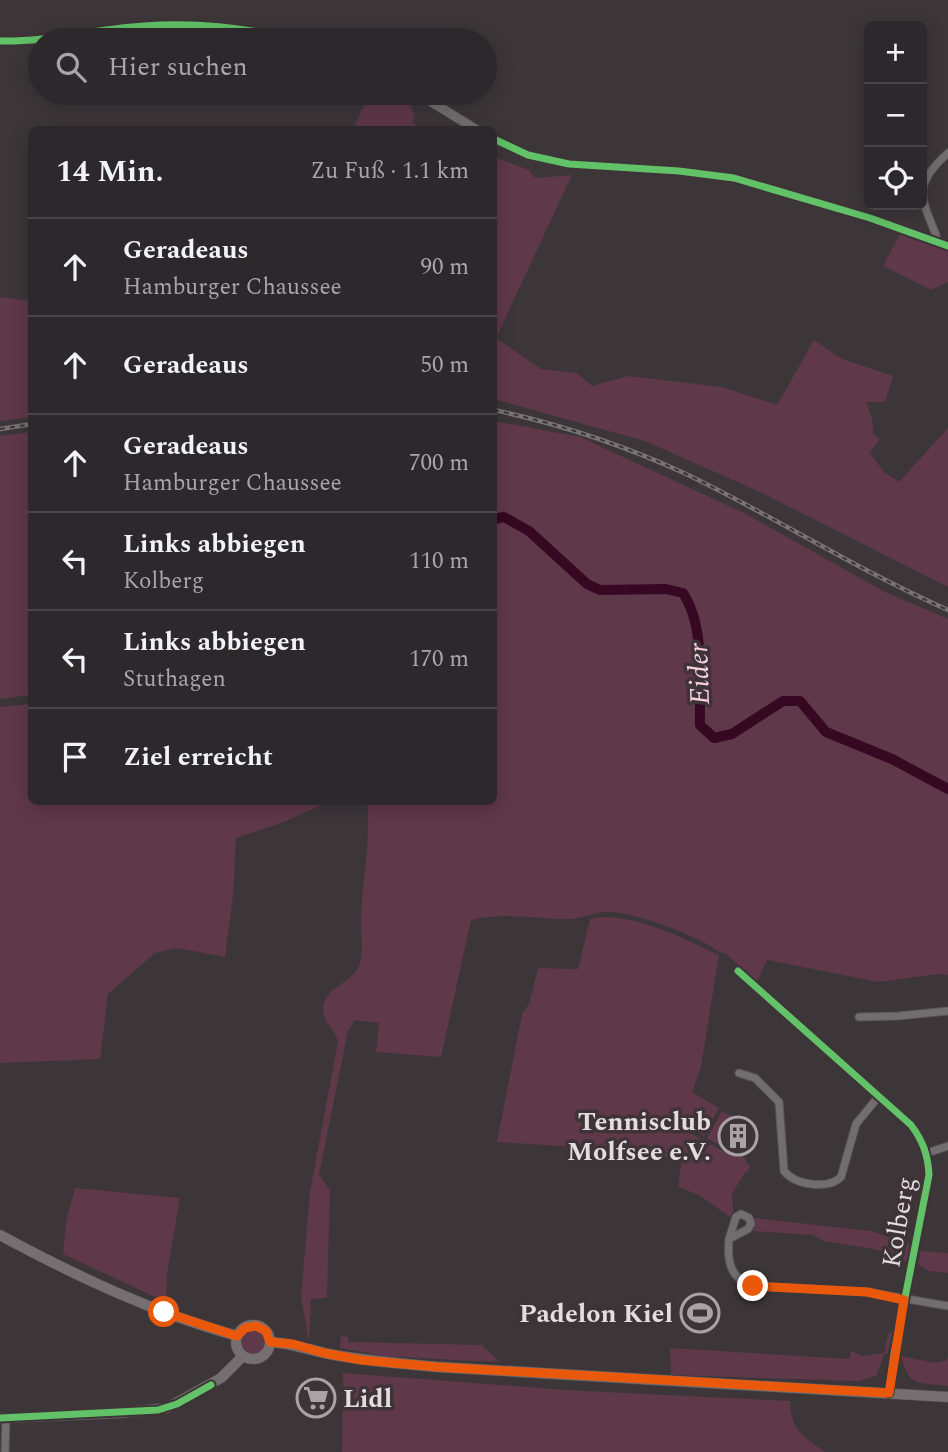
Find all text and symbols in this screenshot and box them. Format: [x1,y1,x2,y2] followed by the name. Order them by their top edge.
[864,21,927,210] map controls
[864,21,927,84] button: +
[28,28,497,105] search box
[108,47,248,87] text: Hier suchen
[52,48,90,86] icon: search
[864,84,927,147] button: −
[864,147,927,210] button: locate
[56,149,164,195] text: 14 Min.
[310,154,469,189] text: Zu Fuß · 1.1 km
[123,230,249,270] text: Geradeaus
[56,248,94,286] icon: ahead
[420,250,469,285] text: 90 m
[123,270,342,305] text: Hamburger Chaussee
[123,345,249,385] text: Geradeaus
[56,346,94,384] icon: ahead
[420,348,469,383] text: 50 m
[123,426,249,466] text: Geradeaus
[56,444,94,482] icon: ahead
[409,446,469,481] text: 700 m
[123,466,342,501] text: Hamburger Chaussee
[123,524,306,564] text: Links abbiegen
[56,542,94,580] icon: left
[409,544,469,579] text: 110 m
[123,564,204,599] text: Kolberg
[123,622,306,662] text: Links abbiegen
[56,640,94,678] icon: left
[409,642,469,677] text: 170 m
[677,642,722,706] water label: Eider
[123,662,226,697] text: Stuthagen
[123,737,273,777] text: Ziel erreicht
[56,738,94,776] icon: arrive
[567,1102,711,1172] place label: Tennisclub Molfsee e.V.
[717,1115,759,1157] building icon: Tennisclub Molfsee e.V.
[871,1174,927,1271] street label: Kolberg
[737,1270,768,1301] route end
[679,1292,721,1334] sports icon: Padelon Kiel
[519,1294,673,1334] place label: Padelon Kiel
[148,1296,179,1327] route start
[295,1377,337,1419] supermarket icon: Lidl
[343,1379,392,1419] place label: Lidl

